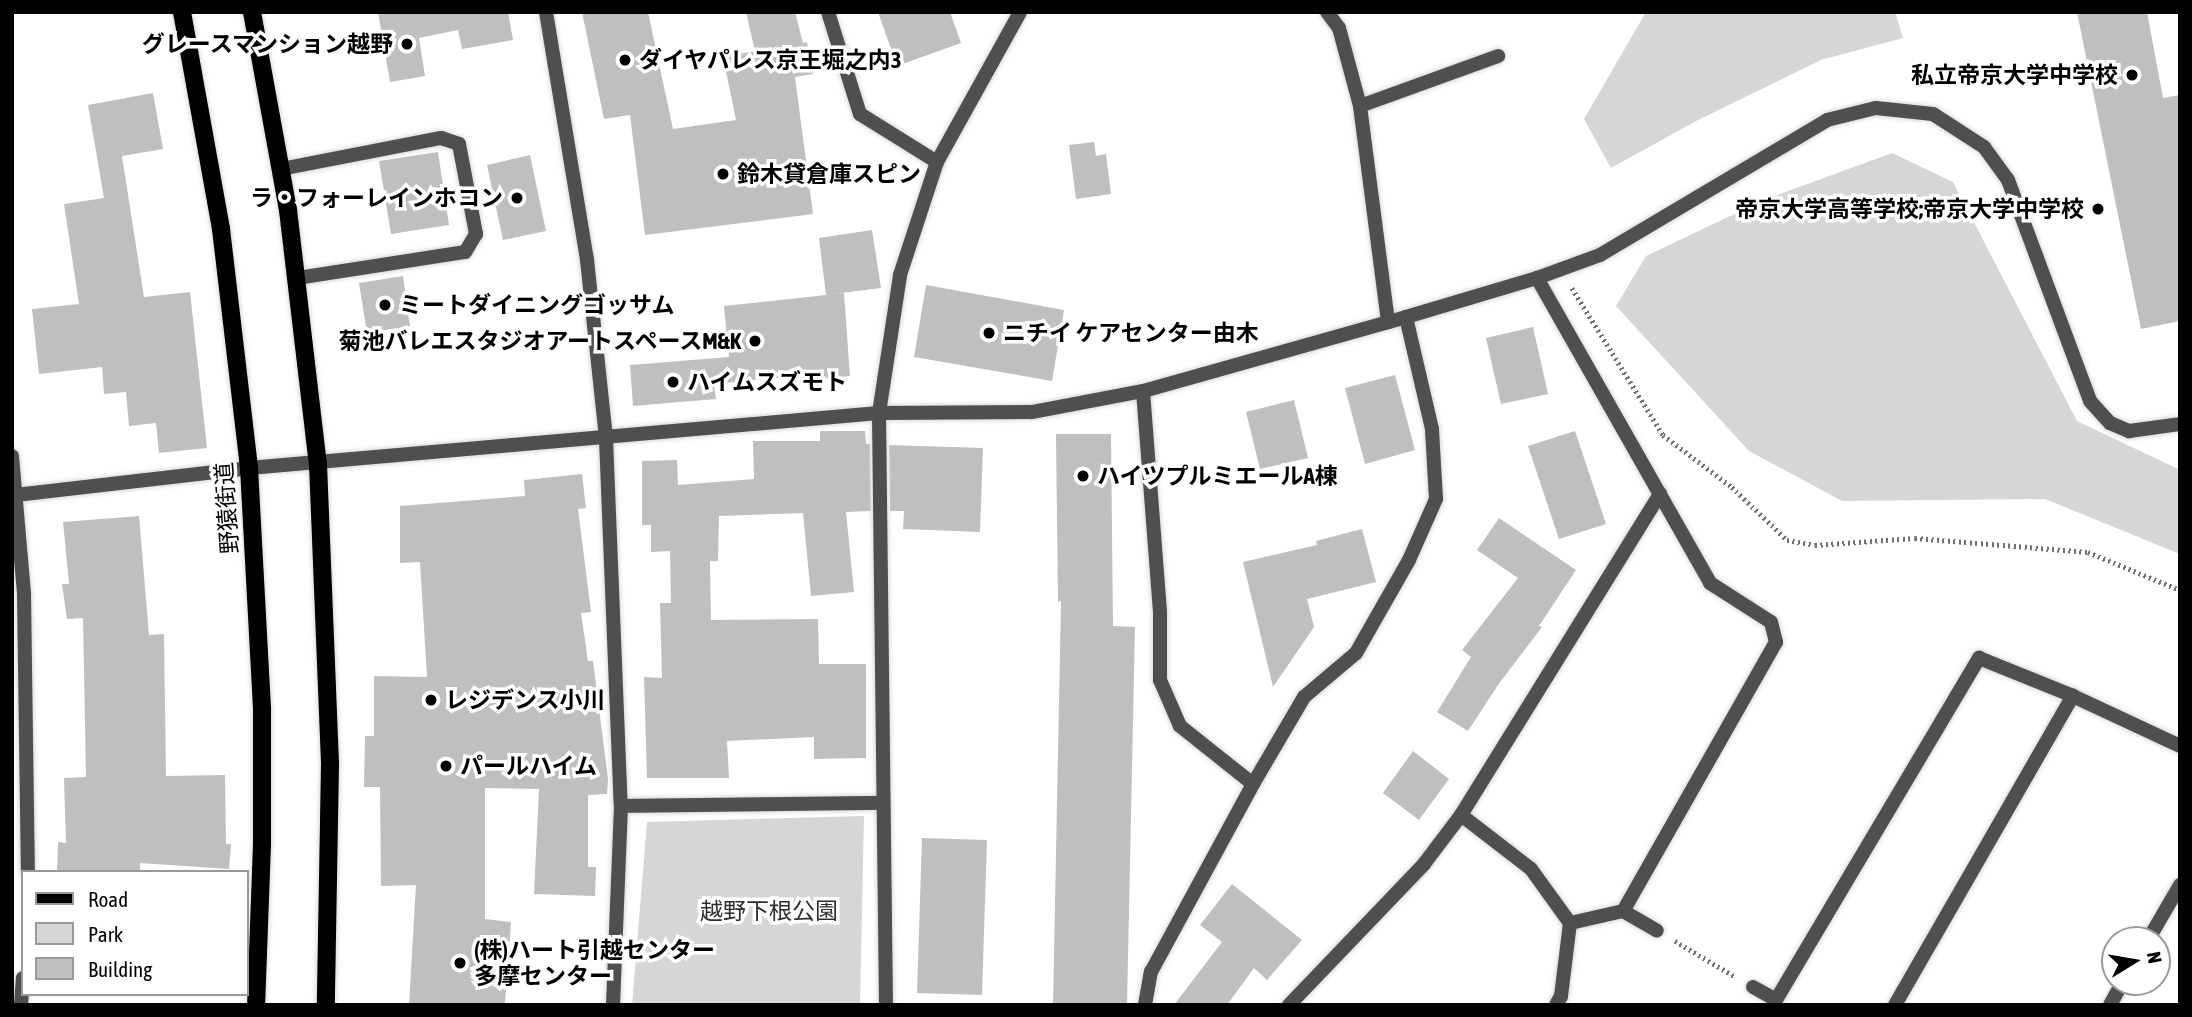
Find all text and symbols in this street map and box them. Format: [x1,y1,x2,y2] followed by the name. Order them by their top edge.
[140,30,393,58] place label: グレースマンション越野
[399,36,415,52] marker: グレースマンション越野
[639,46,903,74] place label: ダイヤパレス京王堀之内3
[617,52,633,68] marker: ダイヤパレス京王堀之内3
[1911,61,2118,89] place label: 私立帝京大学中学校
[2124,67,2140,83] marker: 私立帝京大学中学校
[737,160,921,188] place label: 鈴木貸倉庫スピン
[715,166,731,182] marker: 鈴木貸倉庫スピン
[250,184,503,212] place label: ラ・フォーレインホコン
[509,190,525,206] marker: ラ・フォーレインホコン
[1735,195,2084,223] place label: 帝京大学高等学校;帝京大学中学校
[2090,201,2106,217] marker: 帝京大学高等学校;帝京大学中学校
[399,291,675,319] place label: ミートダイニングゴッサム
[377,297,393,313] marker: ミートダイニングゴッサム
[1003,319,1259,347] place label: ニチイ ケアセンター由木
[981,325,997,341] marker: ニチイ ケアセンター由木
[336,327,741,355] place label: 菊池バレエスタジオアートスペースM&K
[747,333,763,349] marker: 菊池バレエスタジオアートスペースM&K
[687,368,848,396] place label: ハイムスズモト
[665,374,681,390] marker: ハイムスズモト
[210,461,244,555] street label: 野猿街道
[1097,462,1338,490] place label: ハイツプルミエールA棟
[1075,468,1091,484] marker: ハイツプルミエールA棟
[445,686,606,714] place label: レジデンス小川
[423,692,439,708] marker: レジデンス小川
[460,752,598,780] place label: パールハイム
[438,758,454,774] marker: パールハイム
[21,870,248,996] legend
[88,887,128,911] text: Road
[700,897,838,925] park label: 越野下根公園
[88,922,123,946] text: Park
[2101,926,2171,996] north arrow
[474,936,715,990] place label: (株)ハート引越センター 多摩センター
[2143,950,2167,965] text: N
[452,955,468,971] marker: (株)ハート引越センター 多摩センター
[88,957,152,981] text: Building

